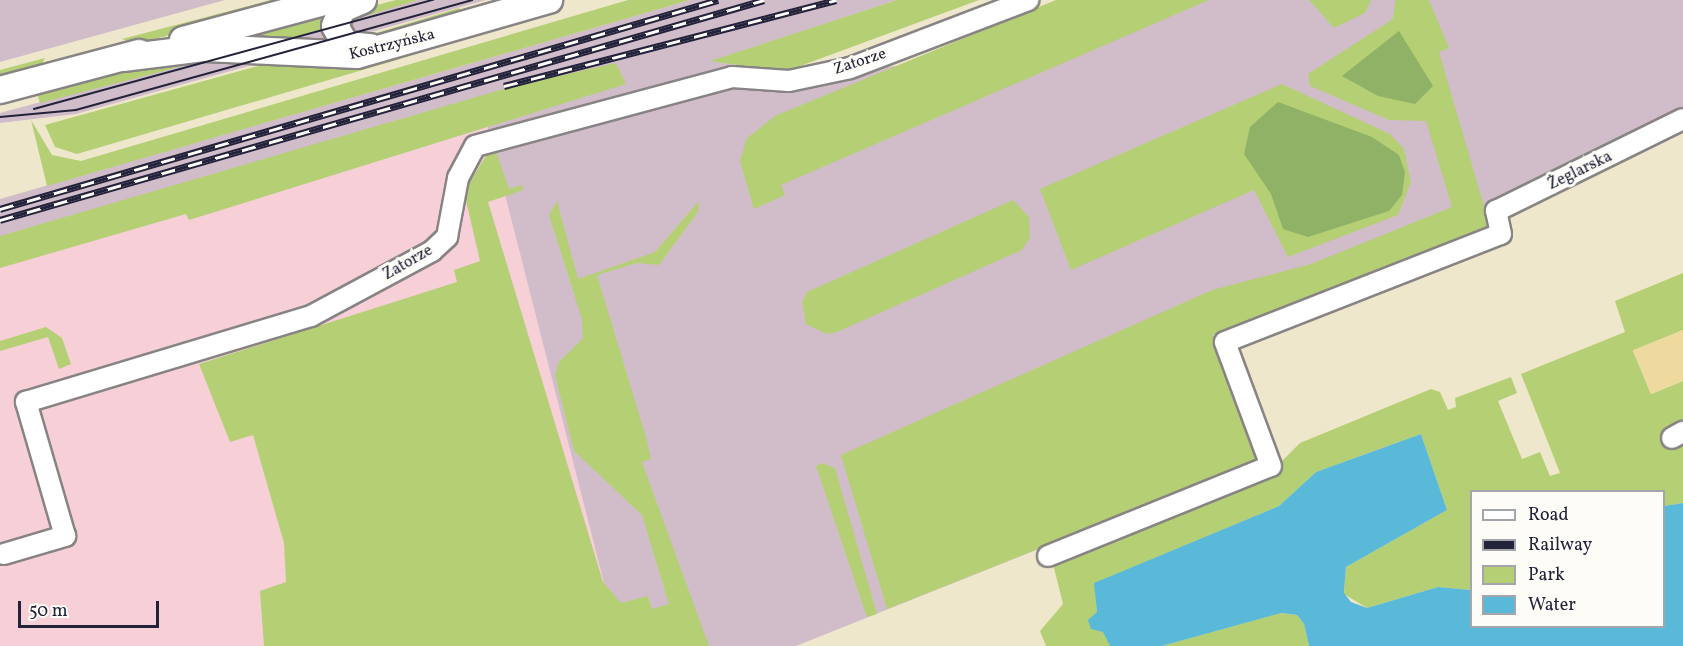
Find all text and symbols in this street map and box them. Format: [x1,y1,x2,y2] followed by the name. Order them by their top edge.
[347,25,437,65] street label: Kostrzyńska
[831,45,889,79] street label: Zatorze
[1545,147,1615,195] street label: Żeglarska
[380,241,436,285] street label: Zatorze
[1470,490,1665,628] legend
[1528,503,1569,528] text: Road
[1528,533,1592,558] text: Railway
[1528,563,1565,588] text: Park
[21,589,162,627] scale bar
[1528,593,1576,618] text: Water
[29,599,68,624] text: 50 m

